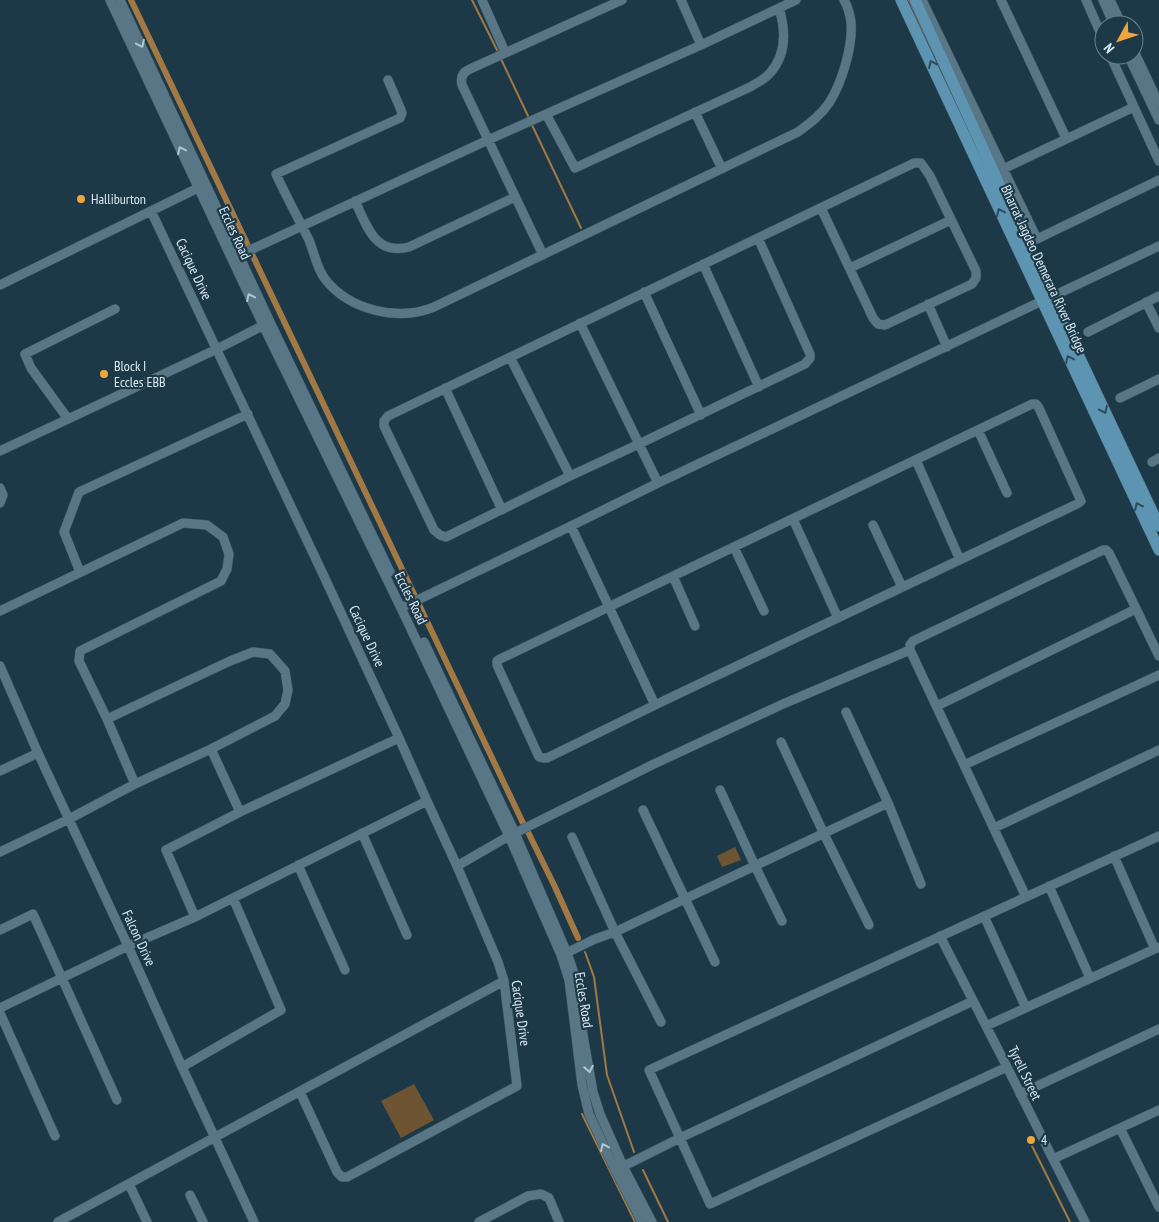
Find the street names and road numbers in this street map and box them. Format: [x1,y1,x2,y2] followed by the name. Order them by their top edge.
[997,182,1091,356] street label: Bharrat Jagdeo Demerara River Bridge
[215,204,255,262] street label: Eccles Road
[172,235,216,303] street label: Cacique Drive
[391,569,431,627] street label: Eccles Road
[345,602,389,670] street label: Cacique Drive
[118,907,160,969] street label: Falcon Drive
[571,971,597,1029] street label: Eccles Road
[507,979,535,1047] street label: Cacique Drive
[1004,1043,1046,1103] street label: Tyrell Street

